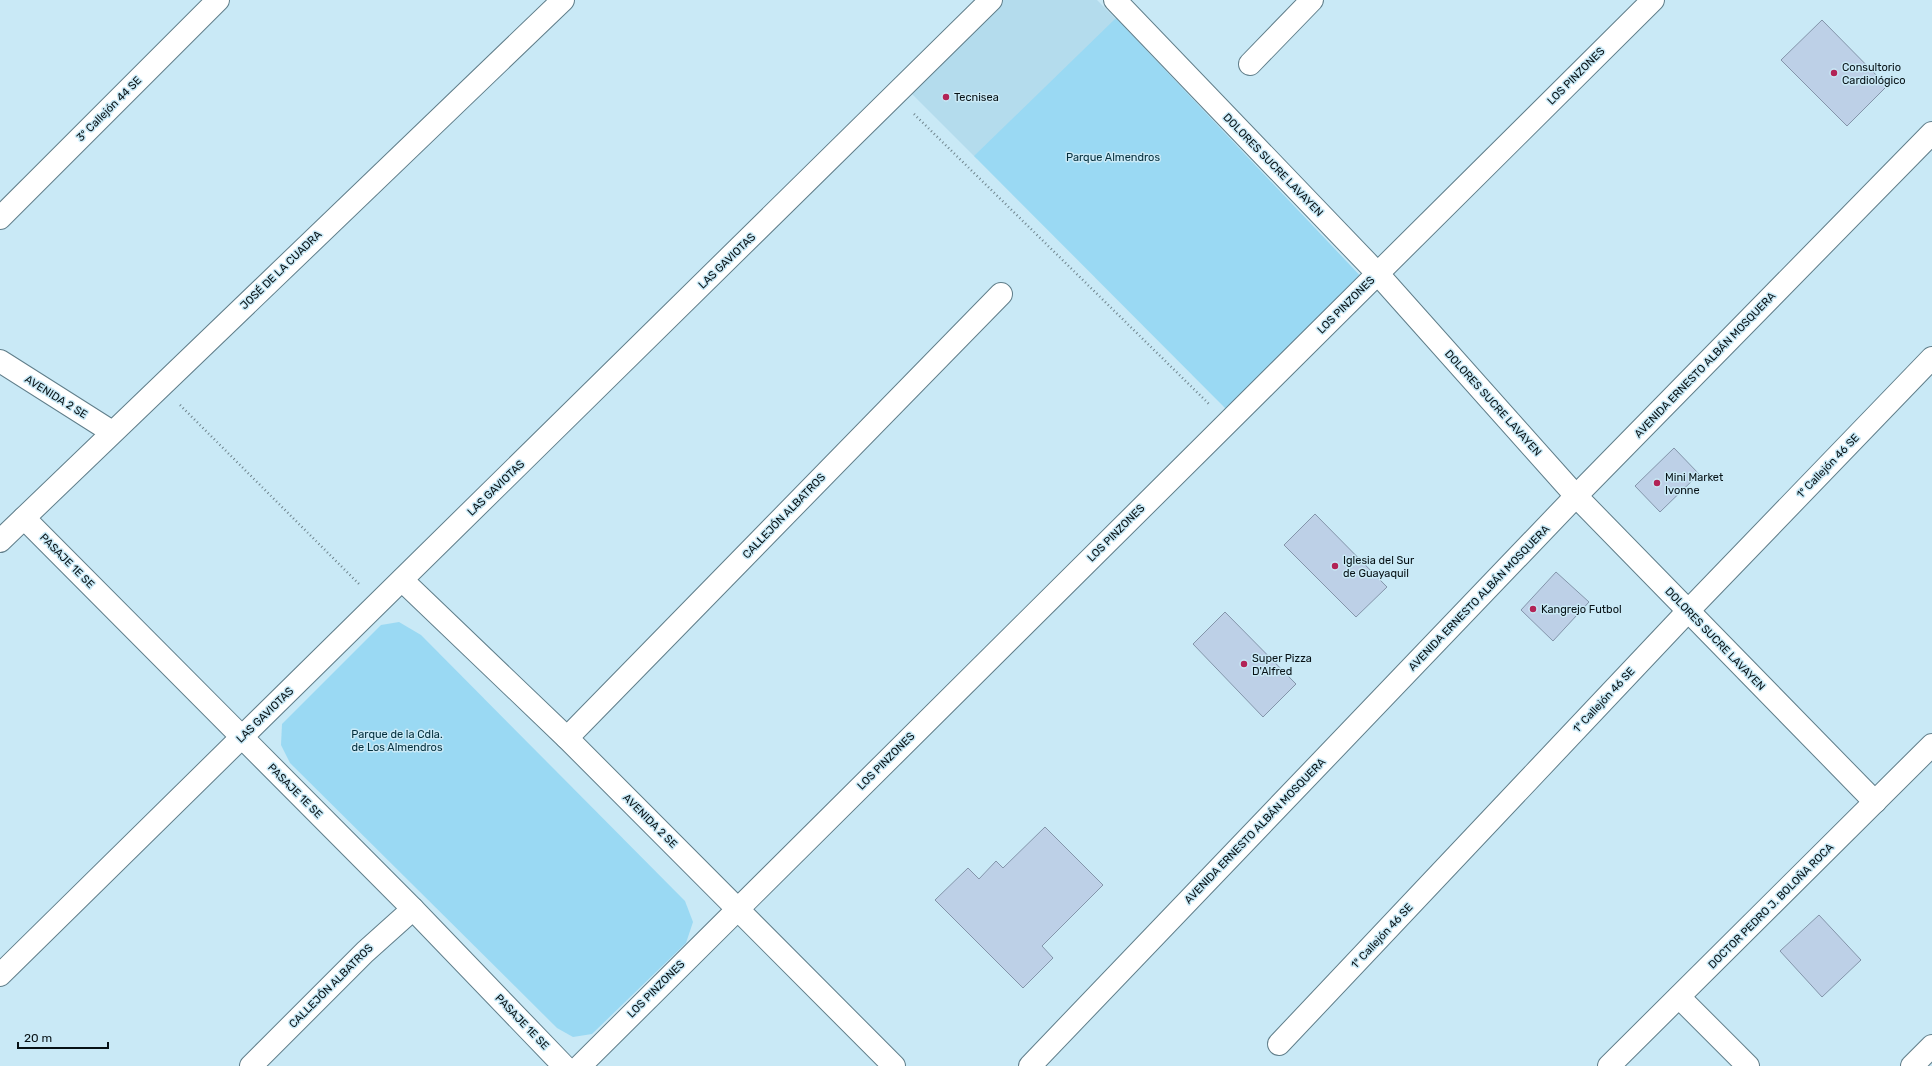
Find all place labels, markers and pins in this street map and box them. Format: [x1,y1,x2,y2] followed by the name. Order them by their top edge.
[1842,61,1906,87] place label: Consultorio Cardiológico
[1829,68,1839,78] marker: Consultorio Cardiológico
[954,91,999,104] place label: Tecnisea
[941,92,951,102] marker: Tecnisea
[1665,471,1724,497] place label: Mini Market Ivonne
[1652,478,1662,488] marker: Mini Market Ivonne
[1343,554,1415,580] place label: Iglesia del Sur de Guayaquil
[1330,561,1340,571] marker: Iglesia del Sur de Guayaquil
[1541,603,1622,616] place label: Kangrejo Futbol
[1528,604,1538,614] marker: Kangrejo Futbol
[1252,652,1312,678] place label: Super Pizza D'Alfred
[1239,659,1249,669] marker: Super Pizza D'Alfred

